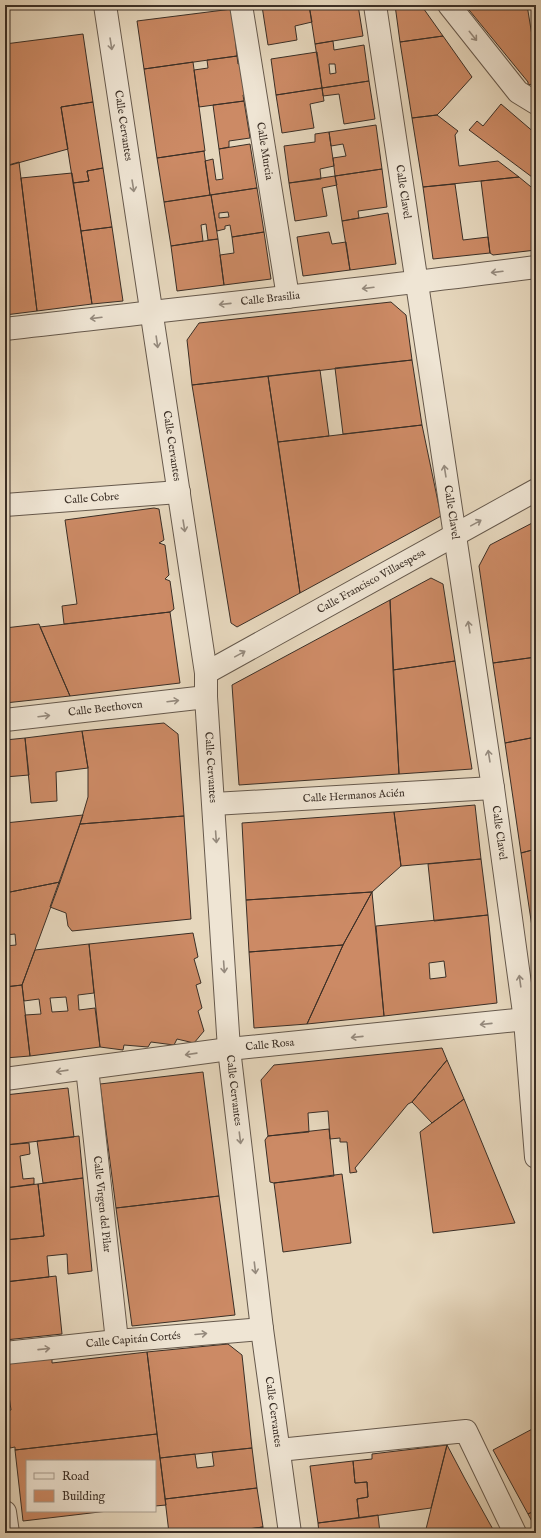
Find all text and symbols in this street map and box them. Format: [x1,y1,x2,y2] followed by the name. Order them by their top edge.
[468,31,477,41] one-way arrow
[107,37,115,50] one-way arrow
[111,89,136,162] street label: Calle Cervantes
[253,121,276,181] street label: Calle Murcia
[392,164,414,220] street label: Calle Clavel
[129,179,137,192] one-way arrow
[491,268,504,276] one-way arrow
[362,284,375,292] one-way arrow
[240,288,301,309] street label: Calle Brasilia
[219,300,232,307] one-way arrow
[90,314,103,322] one-way arrow
[153,335,161,348] one-way arrow
[159,410,184,482] street label: Calle Cervantes
[441,465,449,478] one-way arrow
[440,484,462,540] street label: Calle Clavel
[64,489,120,508] street label: Calle Cobre
[180,519,188,532] one-way arrow
[470,519,482,527] one-way arrow
[315,546,428,617] street label: Calle Francisco Villaespesa
[465,621,473,634] one-way arrow
[234,650,246,657] one-way arrow
[67,697,143,720] street label: Calle Beethoven
[166,697,179,705] one-way arrow
[37,712,50,719] one-way arrow
[201,731,220,803] street label: Calle Cervantes
[485,750,493,763] one-way arrow
[303,786,405,806] street label: Calle Hermanos Acién
[489,805,510,861] street label: Calle Clavel
[212,830,219,843] one-way arrow
[221,960,228,973] one-way arrow
[516,975,524,988] one-way arrow
[480,1020,493,1028] one-way arrow
[351,1033,364,1040] one-way arrow
[245,1035,295,1054] street label: Calle Rosa
[185,1050,198,1058] one-way arrow
[223,1054,245,1127] street label: Calle Cervantes
[56,1068,69,1075] one-way arrow
[236,1131,243,1144] one-way arrow
[90,1155,114,1253] street label: Calle Virgen del Pilar
[251,1261,258,1274] one-way arrow
[85,1329,181,1351] street label: Calle Capitán Cortés
[194,1330,207,1338] one-way arrow
[37,1345,50,1352] one-way arrow
[262,1376,285,1448] street label: Calle Cervantes
[26,1460,156,1512] legend
[62,1469,90,1484] text: Road
[62,1489,106,1504] text: Building

